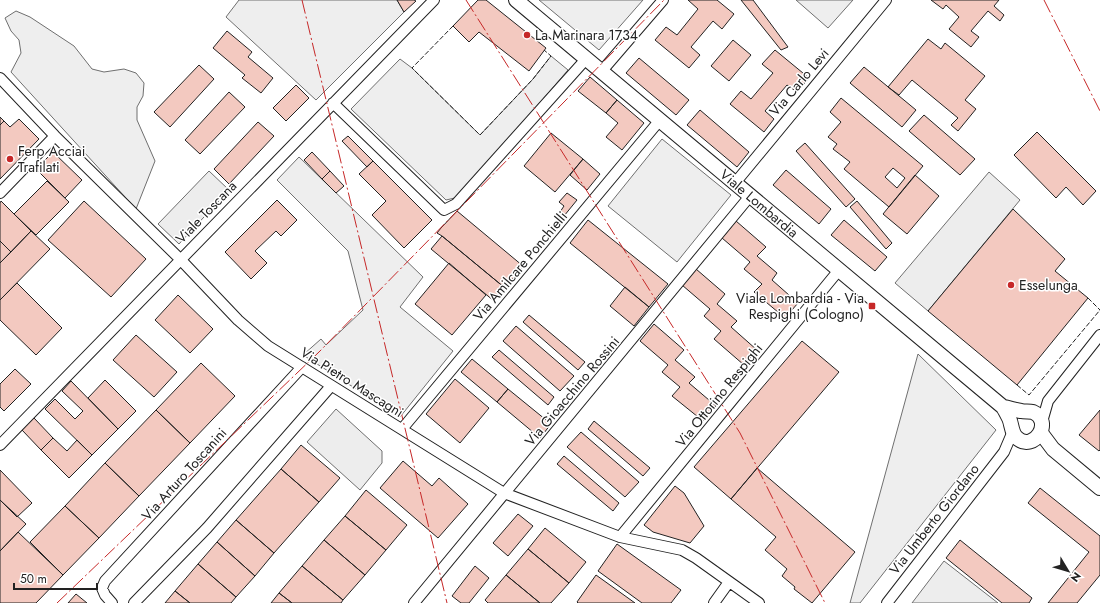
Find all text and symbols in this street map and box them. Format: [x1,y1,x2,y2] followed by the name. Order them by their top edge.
[535,25,638,45] place label: La Marinara 1734
[522,30,532,40] marker: La Marinara 1734
[765,44,833,120] street label: Via Carlo Levi
[18,141,85,177] place label: Ferp Acciai Trafilati
[5,154,15,164] marker: Ferp Acciai Trafilati
[716,164,803,242] street label: Viale Lombardia
[171,176,241,248] street label: Viale Toscana
[468,207,572,325] street label: Via Amilcare Ponchielli
[1019,275,1078,295] place label: Esselunga
[1006,280,1016,290] marker: Esselunga
[736,288,864,324] place label: Viale Lombardia - Via Respighi (Cologno)
[867,301,877,311] marker: Viale Lombardia - Via Respighi (Cologno)
[520,332,624,450] street label: Via Gioacchino Rossini
[671,339,767,451] street label: Via Ottorino Respighi
[297,342,407,422] street label: Via Pietro Mascagni
[137,423,231,525] street label: Via Arturo Toscanini
[884,459,984,578] street label: Via Umberto Giordano
[1048,551,1088,591] north arrow
[14,565,97,591] scale bar
[1067,569,1085,586] text: N
[20,570,47,588] text: 50 m

